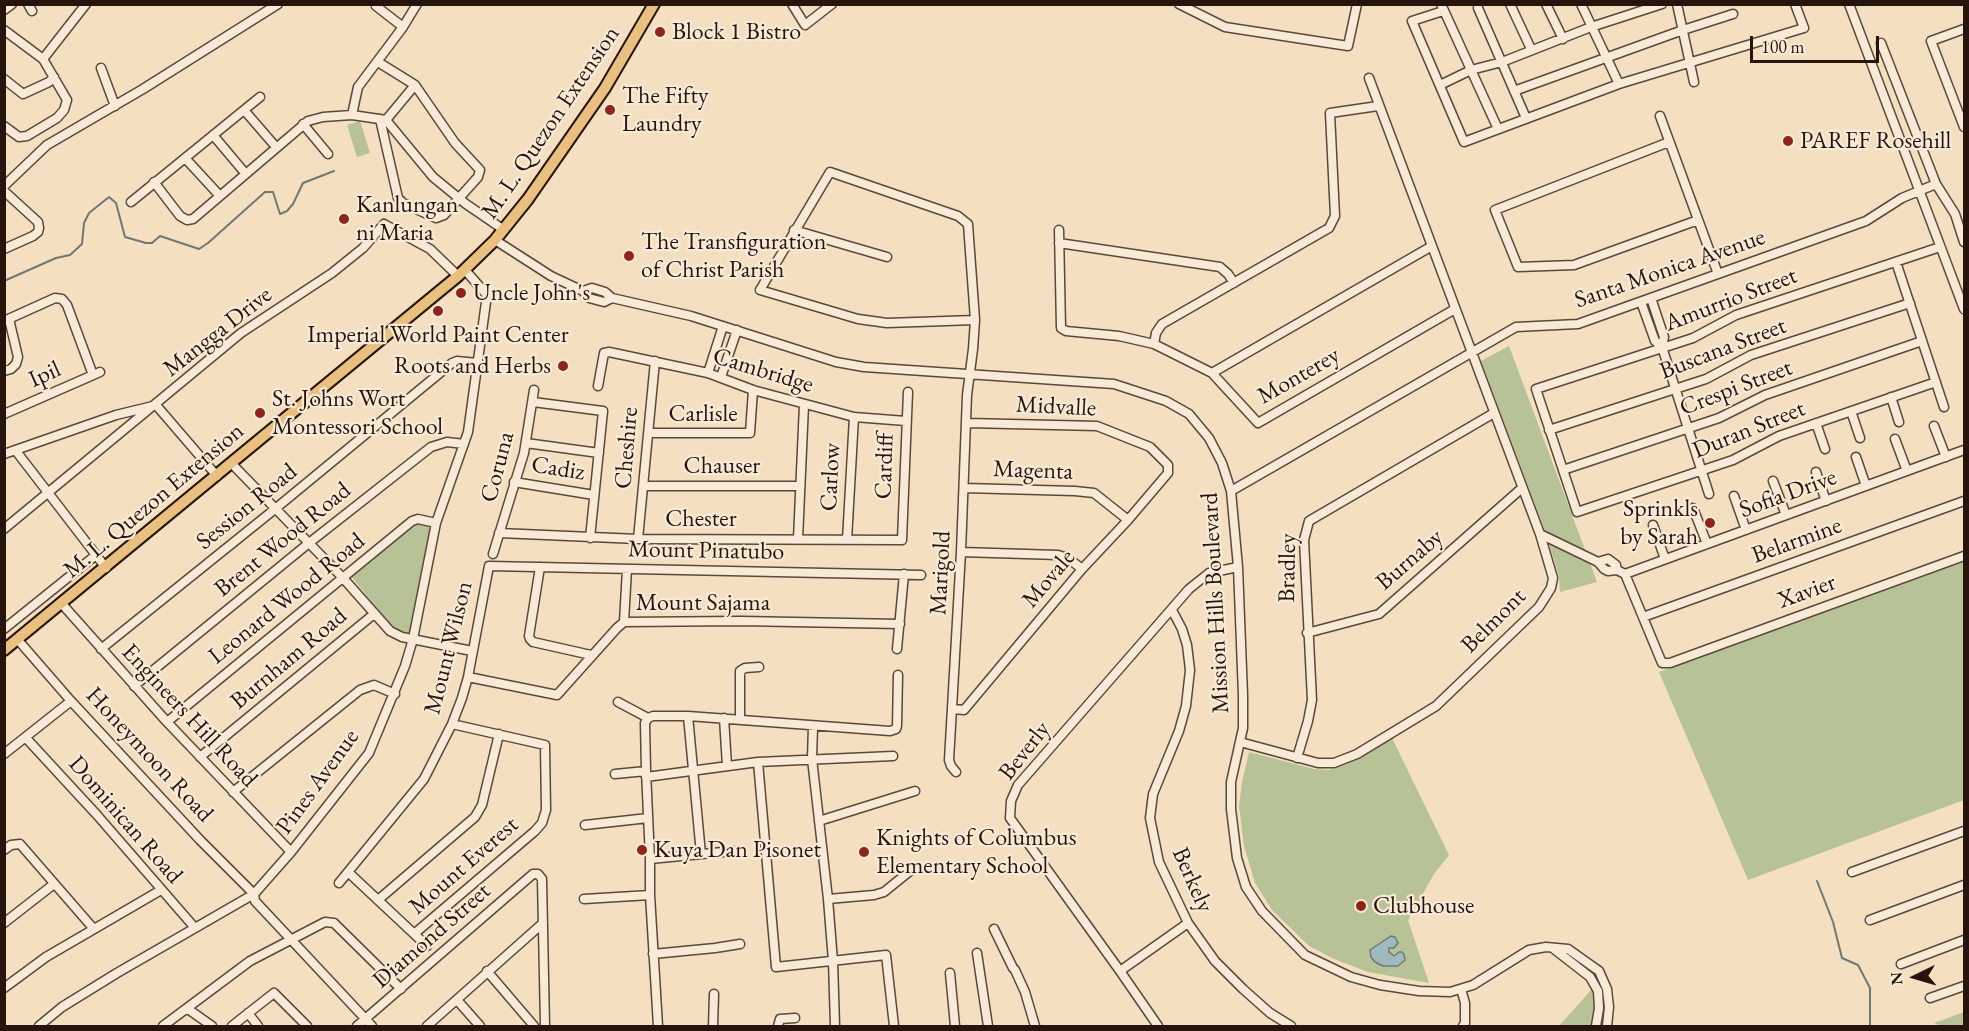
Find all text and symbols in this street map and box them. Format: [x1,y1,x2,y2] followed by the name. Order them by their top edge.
[672,18,801,46] place label: Block 1 Bistro
[476,21,626,225] street label: M. L. Quezon Extension
[1753,24,1882,62] scale bar
[653,25,667,39] marker: Block 1 Bistro
[1761,35,1805,58] text: 100 m
[622,82,708,138] place label: The Fifty Laundry
[603,103,617,117] marker: The Fifty Laundry
[1800,127,1951,155] place label: PAREF Rosehill
[1781,134,1795,148] marker: PAREF Rosehill
[356,191,458,247] place label: Kanlungan ni Maria
[337,212,351,226] marker: Kanlungan ni Maria
[1571,223,1769,315] street label: Santa Monica Avenue
[641,228,826,284] place label: The Transfiguration of Christ Parish
[622,249,636,263] marker: The Transfiguration of Christ Parish
[1661,262,1801,338] street label: Amurrio Street
[473,279,590,307] place label: Uncle John's
[158,281,278,383] street label: Mangga Drive
[454,286,468,300] marker: Uncle John's
[431,304,445,318] marker: Imperial World Paint Center
[1656,312,1790,386] street label: Buscana Street
[307,321,569,349] place label: Imperial World Paint Center
[1253,341,1345,411] street label: Monterey
[709,342,817,400] street label: Cambridge
[394,352,551,380] place label: Roots and Herbs
[1676,353,1796,423] street label: Crespi Street
[24,355,66,395] street label: Ipil
[556,359,570,373] marker: Roots and Herbs
[272,385,443,441] place label: St. Johns Wort Montessori School
[1015,391,1097,423] street label: Midvalle
[1689,394,1809,466] street label: Duran Street
[668,400,738,428] street label: Carlisle
[253,406,267,420] marker: St. Johns Wort Montessori School
[609,406,645,490] street label: Cheshire
[58,417,250,585] street label: M. L. Quezon Extension
[475,429,521,505] street label: Coruna
[869,432,901,500] street label: Cardiff
[815,442,847,512] street label: Carlow
[529,451,587,487] street label: Cadiz
[684,452,760,480] street label: Chauser
[992,455,1074,487] street label: Magenta
[191,458,303,556] street label: Session Road
[1736,463,1840,525] street label: Sofia Drive
[209,476,357,604] street label: Brent Wood Road
[1196,492,1236,714] street label: Mission Hills Boulevard
[1620,495,1698,551] place label: Sprinkls by Sarah
[665,505,737,533] street label: Chester
[1748,511,1846,571] street label: Belarmine
[1703,516,1717,530] marker: Sprinkls by Sarah
[1371,523,1449,597] street label: Burnaby
[203,527,371,671] street label: Leonard Wood Road
[924,530,958,616] street label: Marigold
[1273,533,1303,603] street label: Bradley
[628,535,784,567] street label: Mount Pinatubo
[1016,544,1082,614] street label: Movale
[1774,568,1840,616] street label: Xavier
[419,578,479,718] street label: Mount Wilson
[1456,583,1532,659] street label: Belmont
[636,589,770,617] street label: Mount Sajama
[225,602,353,716] street label: Burnham Road
[115,638,263,794] street label: Engineers Hill Road
[79,682,219,828] street label: Honeymoon Road
[993,716,1057,786] street label: Beverly
[270,724,366,840] street label: Pines Avenue
[62,750,188,890] street label: Dominican Road
[403,811,525,921] street label: Mount Everest
[876,824,1076,880] place label: Knights of Columbus Elementary School
[654,836,821,864] place label: Kuya Dan Pisonet
[635,843,649,857] marker: Kuya Dan Pisonet
[1165,843,1219,917] street label: Berkely
[857,845,871,859] marker: Knights of Columbus Elementary School
[367,877,497,995] street label: Diamond Street
[1373,892,1474,920] place label: Clubhouse
[1354,899,1368,913] marker: Clubhouse
[1885,947,1945,1007] north arrow
[1886,971,1908,986] text: N

